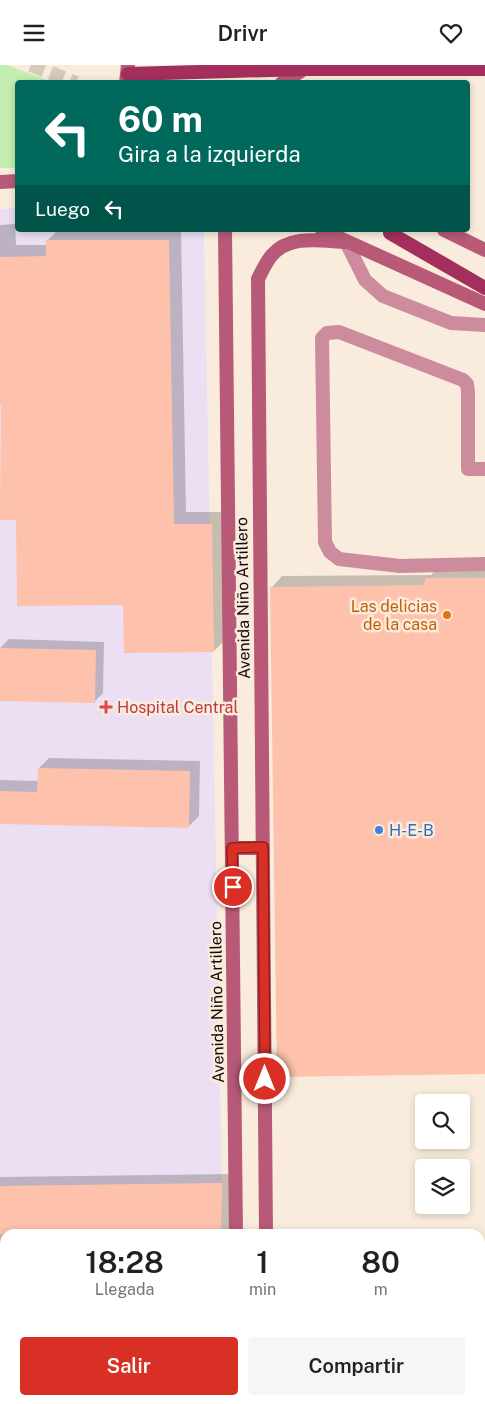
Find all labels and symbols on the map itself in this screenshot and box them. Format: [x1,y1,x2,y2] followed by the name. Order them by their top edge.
[232,517,254,679] street label: Avenida Niño Artillero
[351,597,437,634] place label: Las delicias de la casa
[441,609,453,621] marker: Las delicias de la casa
[117,698,238,717] place label: Hospital Central
[99,700,113,714] marker: Hospital Central
[389,821,434,840] place label: H-E-B
[373,824,385,836] marker: H-E-B
[212,866,254,908] pin
[206,921,228,1083] street label: Avenida Niño Artillero
[238,1052,290,1104] position arrow

